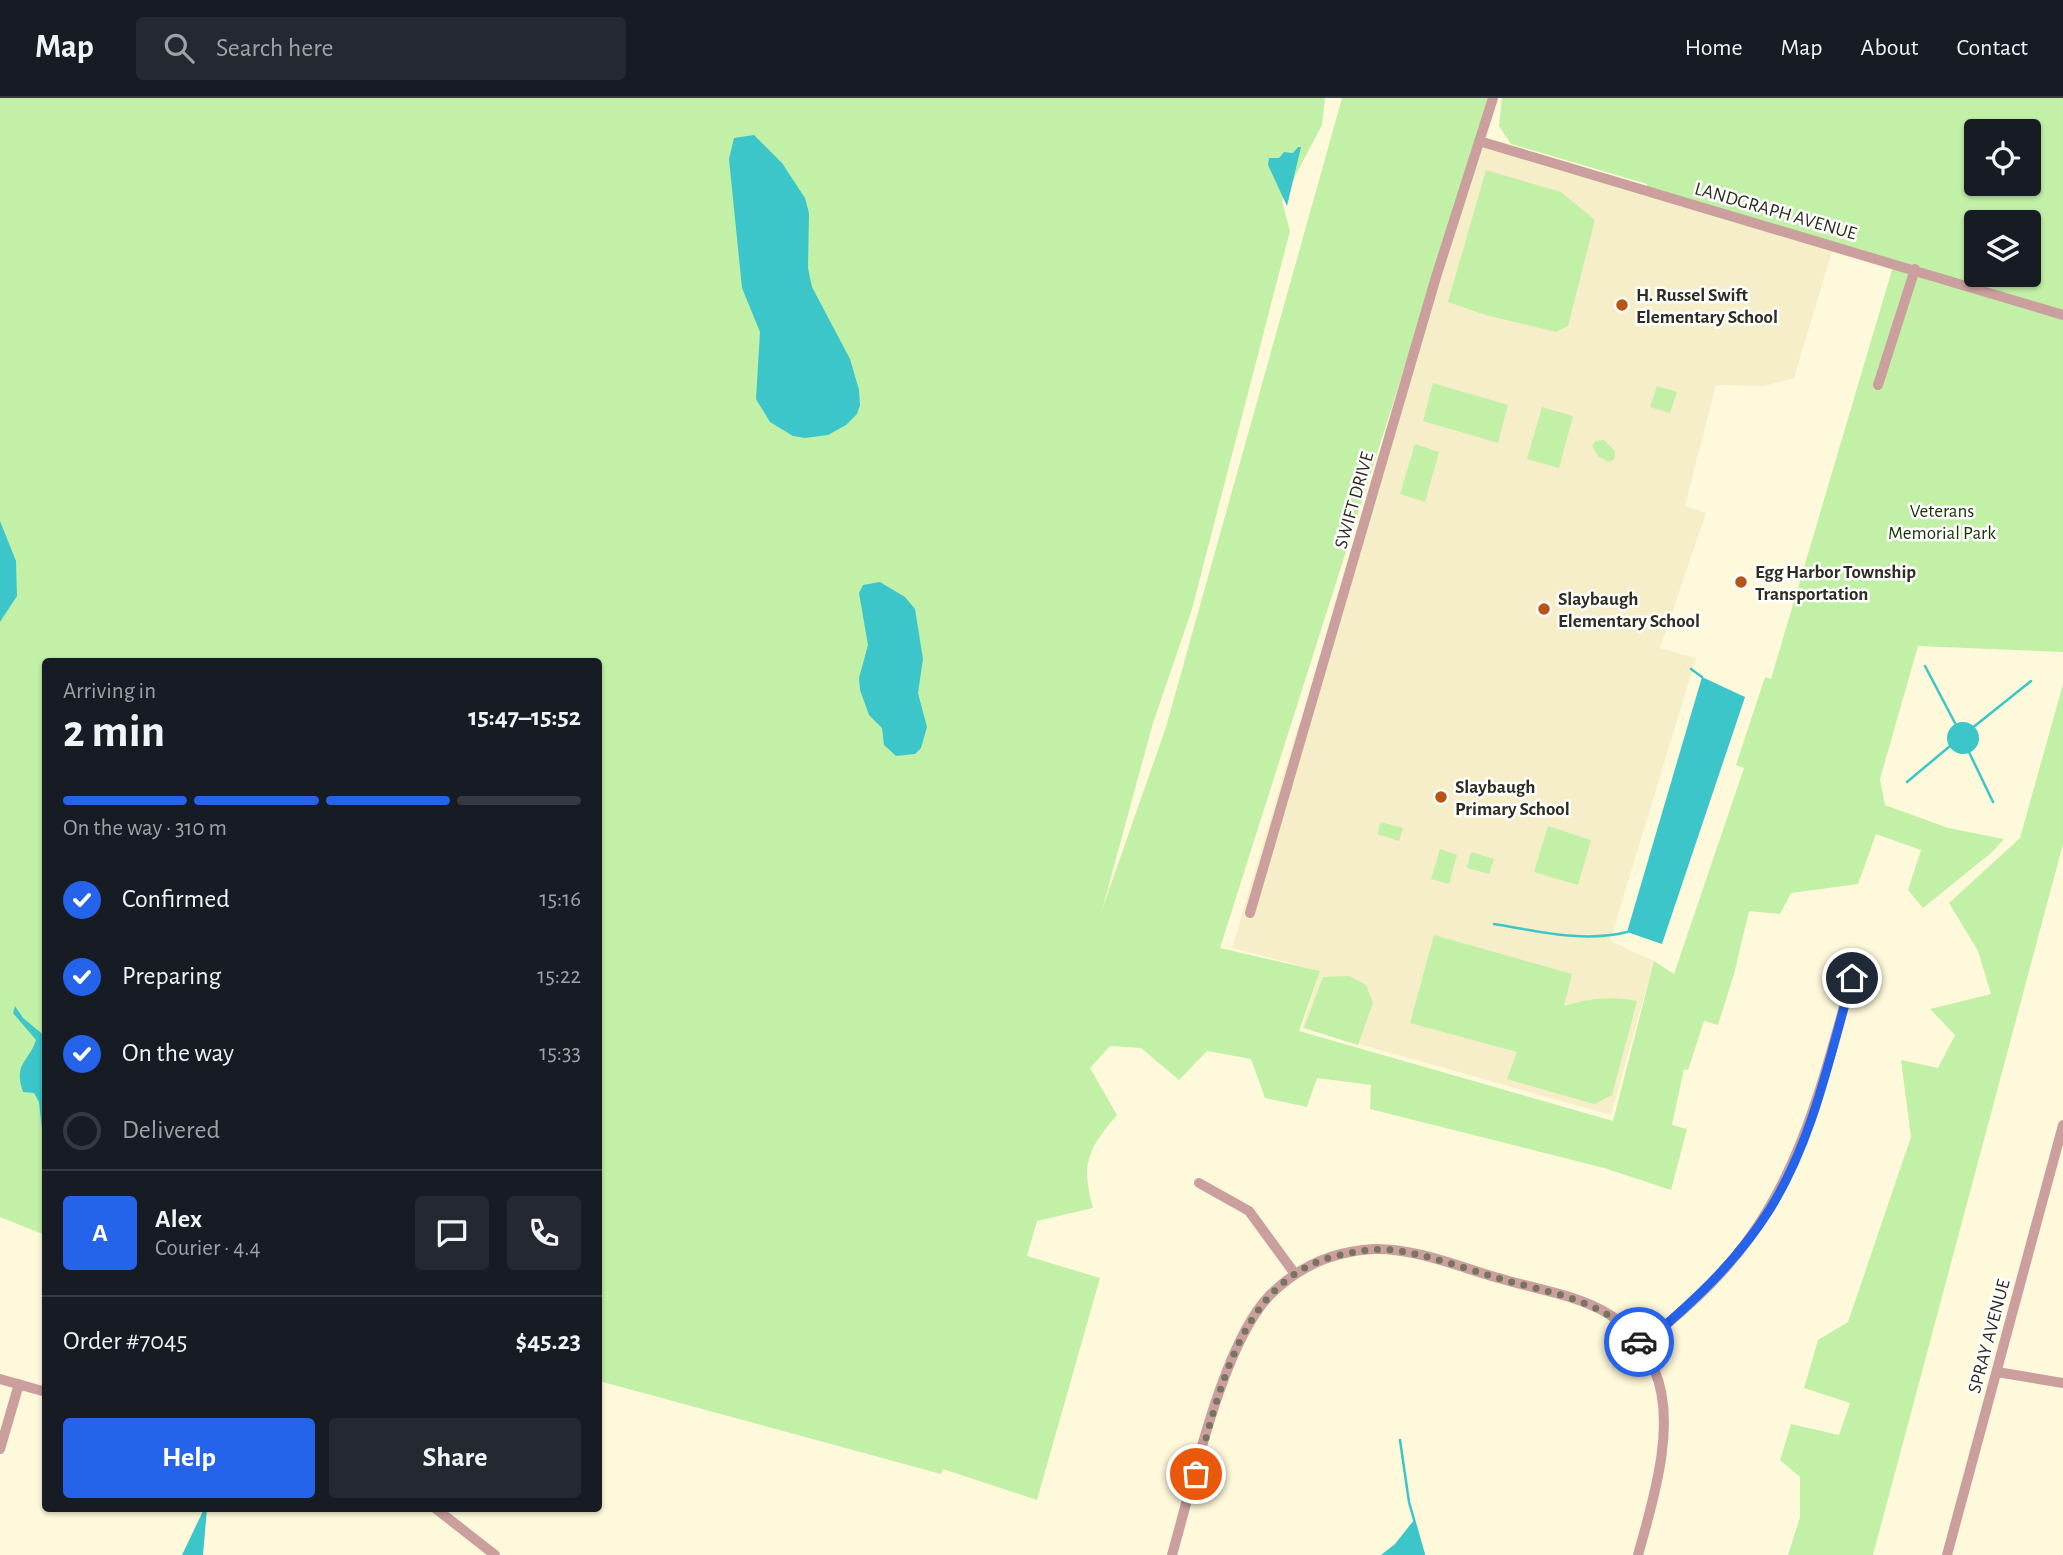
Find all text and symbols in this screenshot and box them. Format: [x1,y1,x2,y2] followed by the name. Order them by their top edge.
[136,17,626,80] search box
[160,29,198,67] icon: search
[35,31,94,64] text: Map
[216,35,334,61] text: Search here
[1685,36,1743,60] text: Home
[1781,36,1823,60] text: Map
[1861,36,1918,60] text: About
[1956,36,2028,60] text: Contact
[1964,119,2041,287] map controls
[1964,119,2041,196] button: locate
[1692,179,1859,244] street label: LANDGRAPH AVENUE
[1964,210,2041,287] button: layers
[1636,286,1778,327] place label: H. Russel Swift Elementary School
[1614,297,1630,313] marker: H. Russel Swift Elementary School
[1332,450,1377,551] street label: SWIFT DRIVE
[1888,502,1996,543] park label: Veterans Memorial Park
[1755,563,1916,604] place label: Egg Harbor Township Transportation
[1733,574,1749,590] marker: Egg Harbor Township Transportation
[1558,590,1700,631] place label: Slaybaugh Elementary School
[1536,601,1552,617] marker: Slaybaugh Elementary School
[63,680,156,703] text: Arriving in
[468,704,581,730] text: 15:47–15:52
[63,709,165,755] text: 2 min
[1455,778,1570,819] place label: Slaybaugh Primary School
[1433,789,1449,805] marker: Slaybaugh Primary School
[63,817,227,840] text: On the way · 310 m
[63,881,101,919] icon: check
[122,886,230,912] text: Confirmed
[539,888,581,911] text: 15:16
[1822,948,1882,1008] pin
[63,958,101,996] icon: check
[1833,959,1871,997] icon: home
[122,963,221,989] text: Preparing
[537,965,581,988] text: 15:22
[63,1035,101,1073] icon: check
[122,1040,234,1066] text: On the way
[539,1042,581,1065] text: 15:33
[122,1117,220,1143] text: Delivered
[415,1196,489,1270] button: chat
[507,1196,581,1270] button: phone
[155,1206,202,1232] text: Alex
[92,1220,108,1246] text: A
[155,1237,261,1260] text: Courier · 4.4
[1965,1277,2014,1395] street label: SPRAY AVENUE
[1604,1307,1674,1377] courier
[1620,1323,1658,1361] icon: car
[63,1328,187,1354] text: Order #7045
[516,1328,581,1354] text: $45.23
[63,1418,315,1498] button: Help
[329,1418,581,1498] button: Share
[1166,1444,1226,1504] pin
[1177,1455,1215,1493] icon: bag

